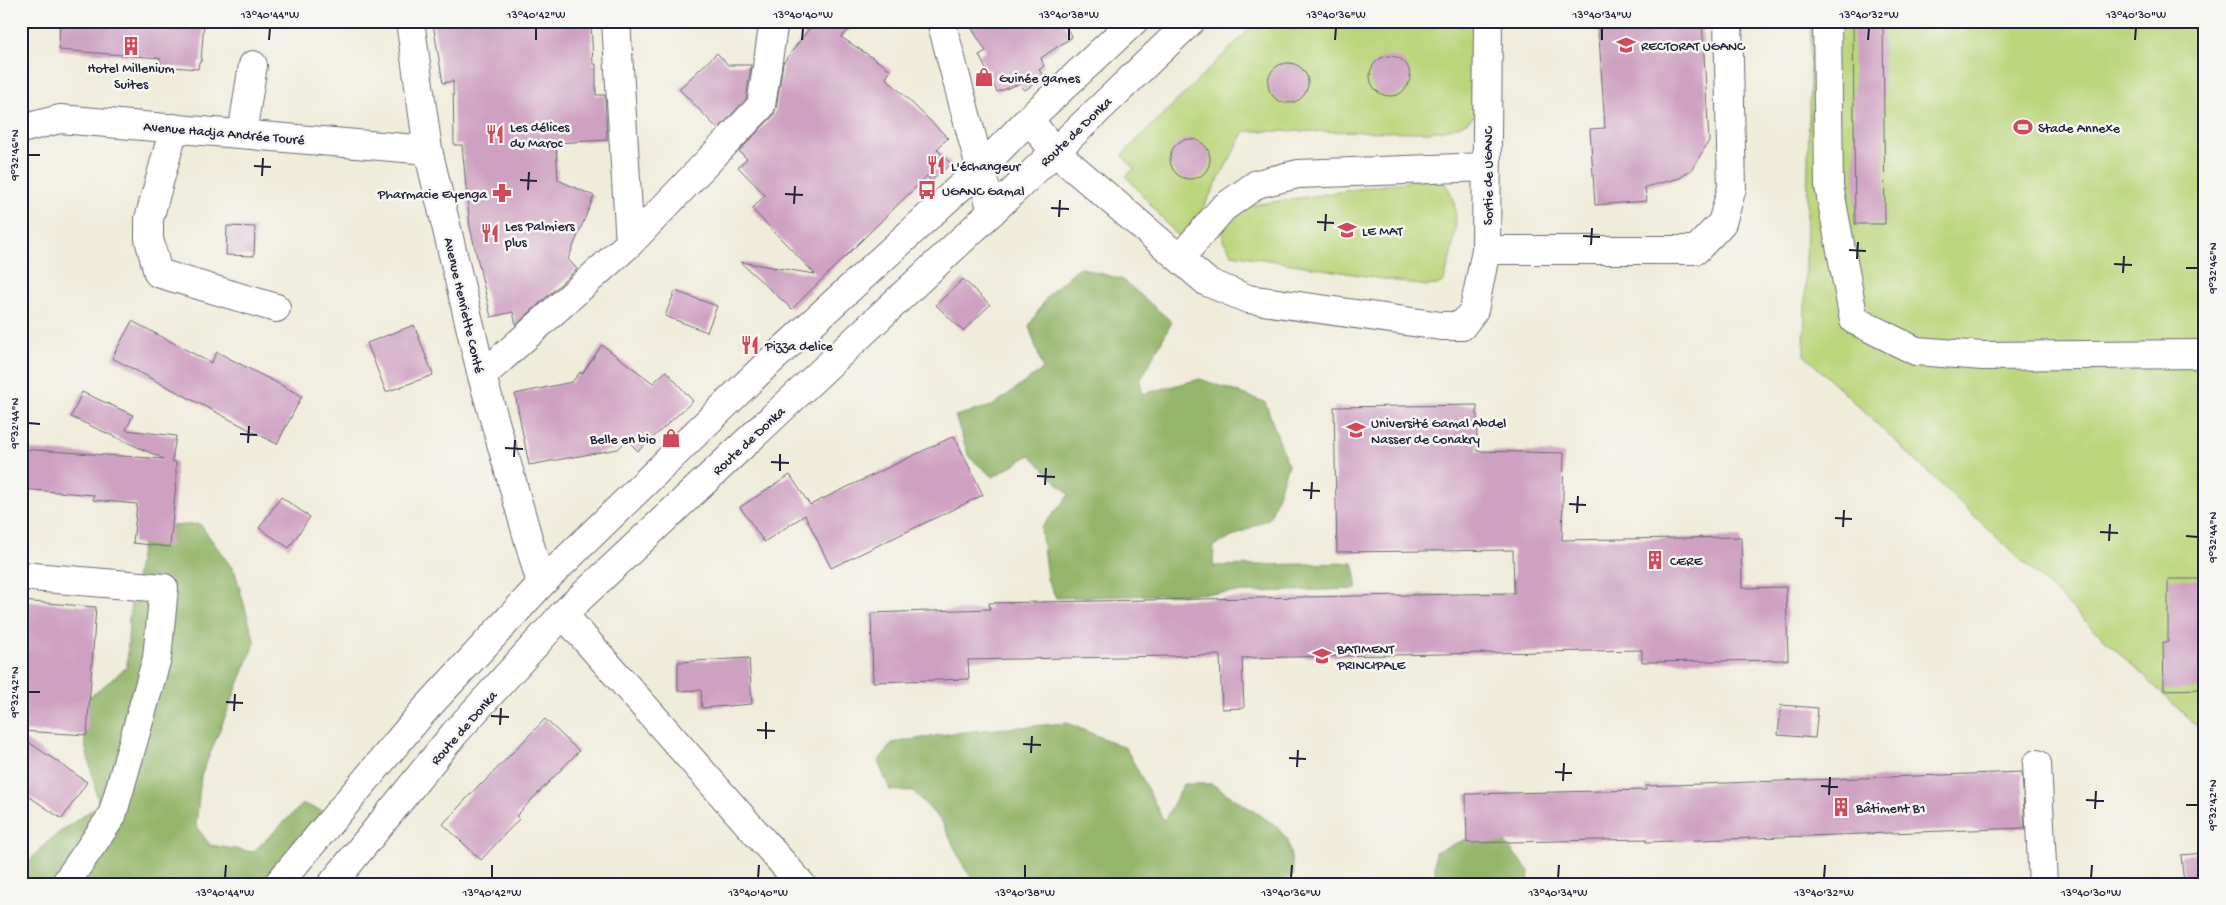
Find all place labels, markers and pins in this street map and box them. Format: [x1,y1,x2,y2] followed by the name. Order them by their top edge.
[1615,34,1637,56] school or university icon: RECTORAT UGANC
[120,35,142,57] building icon: Hotel Millenium Suites
[1641,39,1746,56] place label: RECTORAT UGANC
[88,61,175,94] place label: Hotel Millenium Suites
[973,66,995,88] shop icon: Guinée games
[999,71,1081,88] place label: Guinée games
[2012,116,2034,138] sports icon: Stade Annexe
[510,120,570,153] place label: Les délices du Maroc
[2038,121,2121,138] place label: Stade Annexe
[484,123,506,145] restaurant icon: Les délices du Maroc
[925,154,947,176] restaurant icon: L'échangeur
[951,159,1021,176] place label: L'échangeur
[916,179,938,201] bus stop icon: UGANC Gamal
[491,182,513,204] pharmacy icon: Pharmacie Eyenga
[942,184,1025,201] place label: UGANC Gamal
[377,187,488,204] place label: Pharmacie Eyenga
[504,219,576,252] place label: Les Palmiers plus
[1336,219,1358,241] school or university icon: LE MAT
[479,222,501,244] restaurant icon: Les Palmiers plus
[1362,224,1403,241] place label: LE MAT
[739,334,761,356] restaurant icon: Pizza delice
[764,339,833,356] place label: Pizza delice
[1371,416,1506,449] place label: Université Gamal Abdel Nasser de Conakry
[1345,419,1367,441] school or university icon: Université Gamal Abdel Nasser de Conakry
[660,427,682,449] shop icon: Belle en bio
[589,432,656,449] place label: Belle en bio
[1644,549,1666,571] building icon: CERE
[1670,554,1704,571] place label: CERE
[1336,642,1407,675] place label: BATIMENT PRINCIPALE
[1311,645,1333,667] school or university icon: BATIMENT PRINCIPALE
[1830,796,1852,818] building icon: Bâtiment B1
[1855,801,1925,818] place label: Bâtiment B1

